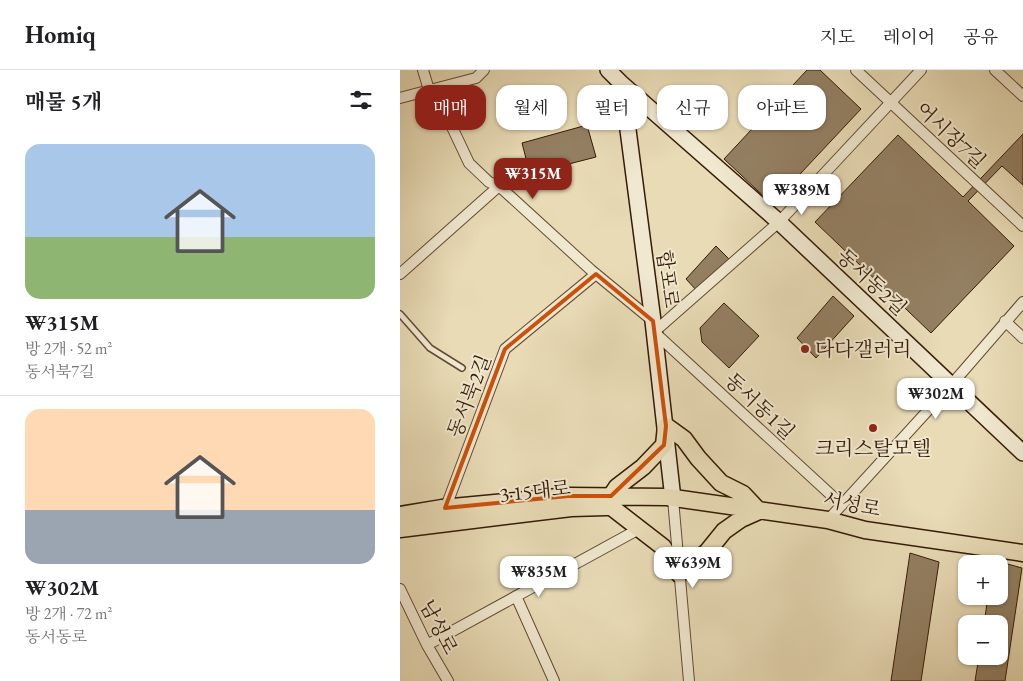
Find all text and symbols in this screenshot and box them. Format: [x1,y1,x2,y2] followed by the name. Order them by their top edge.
[25,19,96,50] text: Homiq
[820,25,855,48] text: 지도
[883,25,935,48] text: 레이어
[963,25,998,48] text: 공유
[415,85,486,130] chip: 매매
[496,85,567,130] chip: 월세
[577,85,647,130] chip: 필터
[657,85,728,130] chip: 신규
[738,85,826,130] chip: 아파트
[347,86,375,114] icon: filters
[25,88,102,115] text: 매물 5개
[910,96,992,174] street label: 어시장7길
[498,158,568,200] pin: ₩315M
[505,163,561,184] text: ₩315M
[767,174,837,216] pin: ₩389M
[155,176,245,266] icon: home
[774,179,830,200] text: ₩389M
[831,243,913,321] street label: 동서동2길
[651,248,685,310] street label: 합포로
[25,309,99,336] text: ₩315M
[815,336,912,362] place label: 다다갤러리
[25,338,112,359] text: 방 2개 · 52 m²
[799,343,811,355] marker: 다다갤러리
[441,351,497,441] street label: 동서북2길
[25,361,95,382] text: 동서북7길
[719,367,801,445] street label: 동서동1길
[901,378,971,420] pin: ₩302M
[908,383,964,404] text: ₩302M
[867,422,879,434] marker: 크리스탈모텔
[815,435,931,461] place label: 크리스탈모텔
[155,442,245,532] icon: home
[498,474,572,508] street label: 3·15대로
[821,486,883,522] street label: 서성로
[658,546,728,589] pin: ₩639M
[665,552,721,573] text: ₩639M
[958,555,1008,665] map controls
[958,555,1008,605] button: +
[504,556,574,598] pin: ₩835M
[511,561,567,582] text: ₩835M
[25,574,99,601] text: ₩302M
[414,595,464,659] street label: 남성로
[25,603,112,624] text: 방 2개 · 72 m²
[958,615,1008,665] button: −
[25,626,87,647] text: 동서동로

